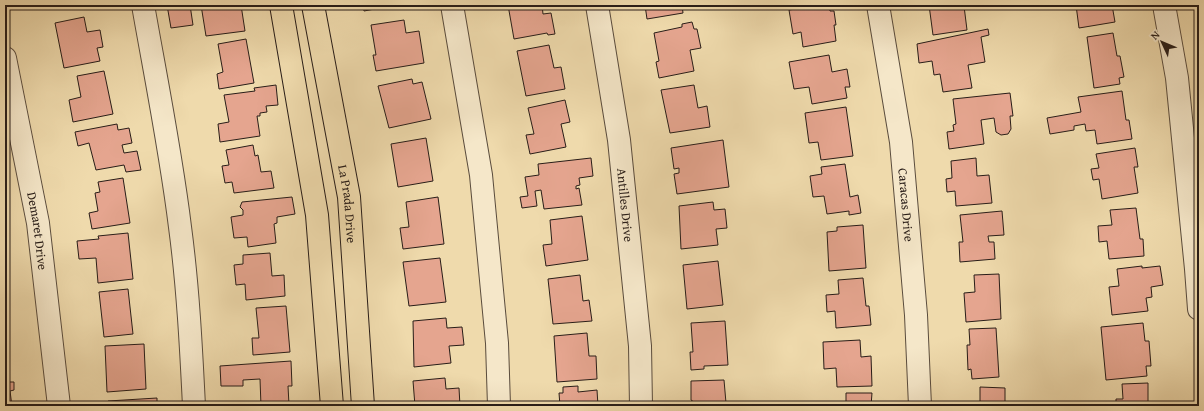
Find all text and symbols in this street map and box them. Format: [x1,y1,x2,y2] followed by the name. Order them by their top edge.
[1142,22,1182,62] north arrow
[1146,26,1164,43] text: N
[333,163,361,244] street label: La Prada Drive
[612,167,638,243] street label: Antilles Drive
[893,167,919,242] street label: Caracas Drive
[22,190,52,271] street label: Demaret Drive

